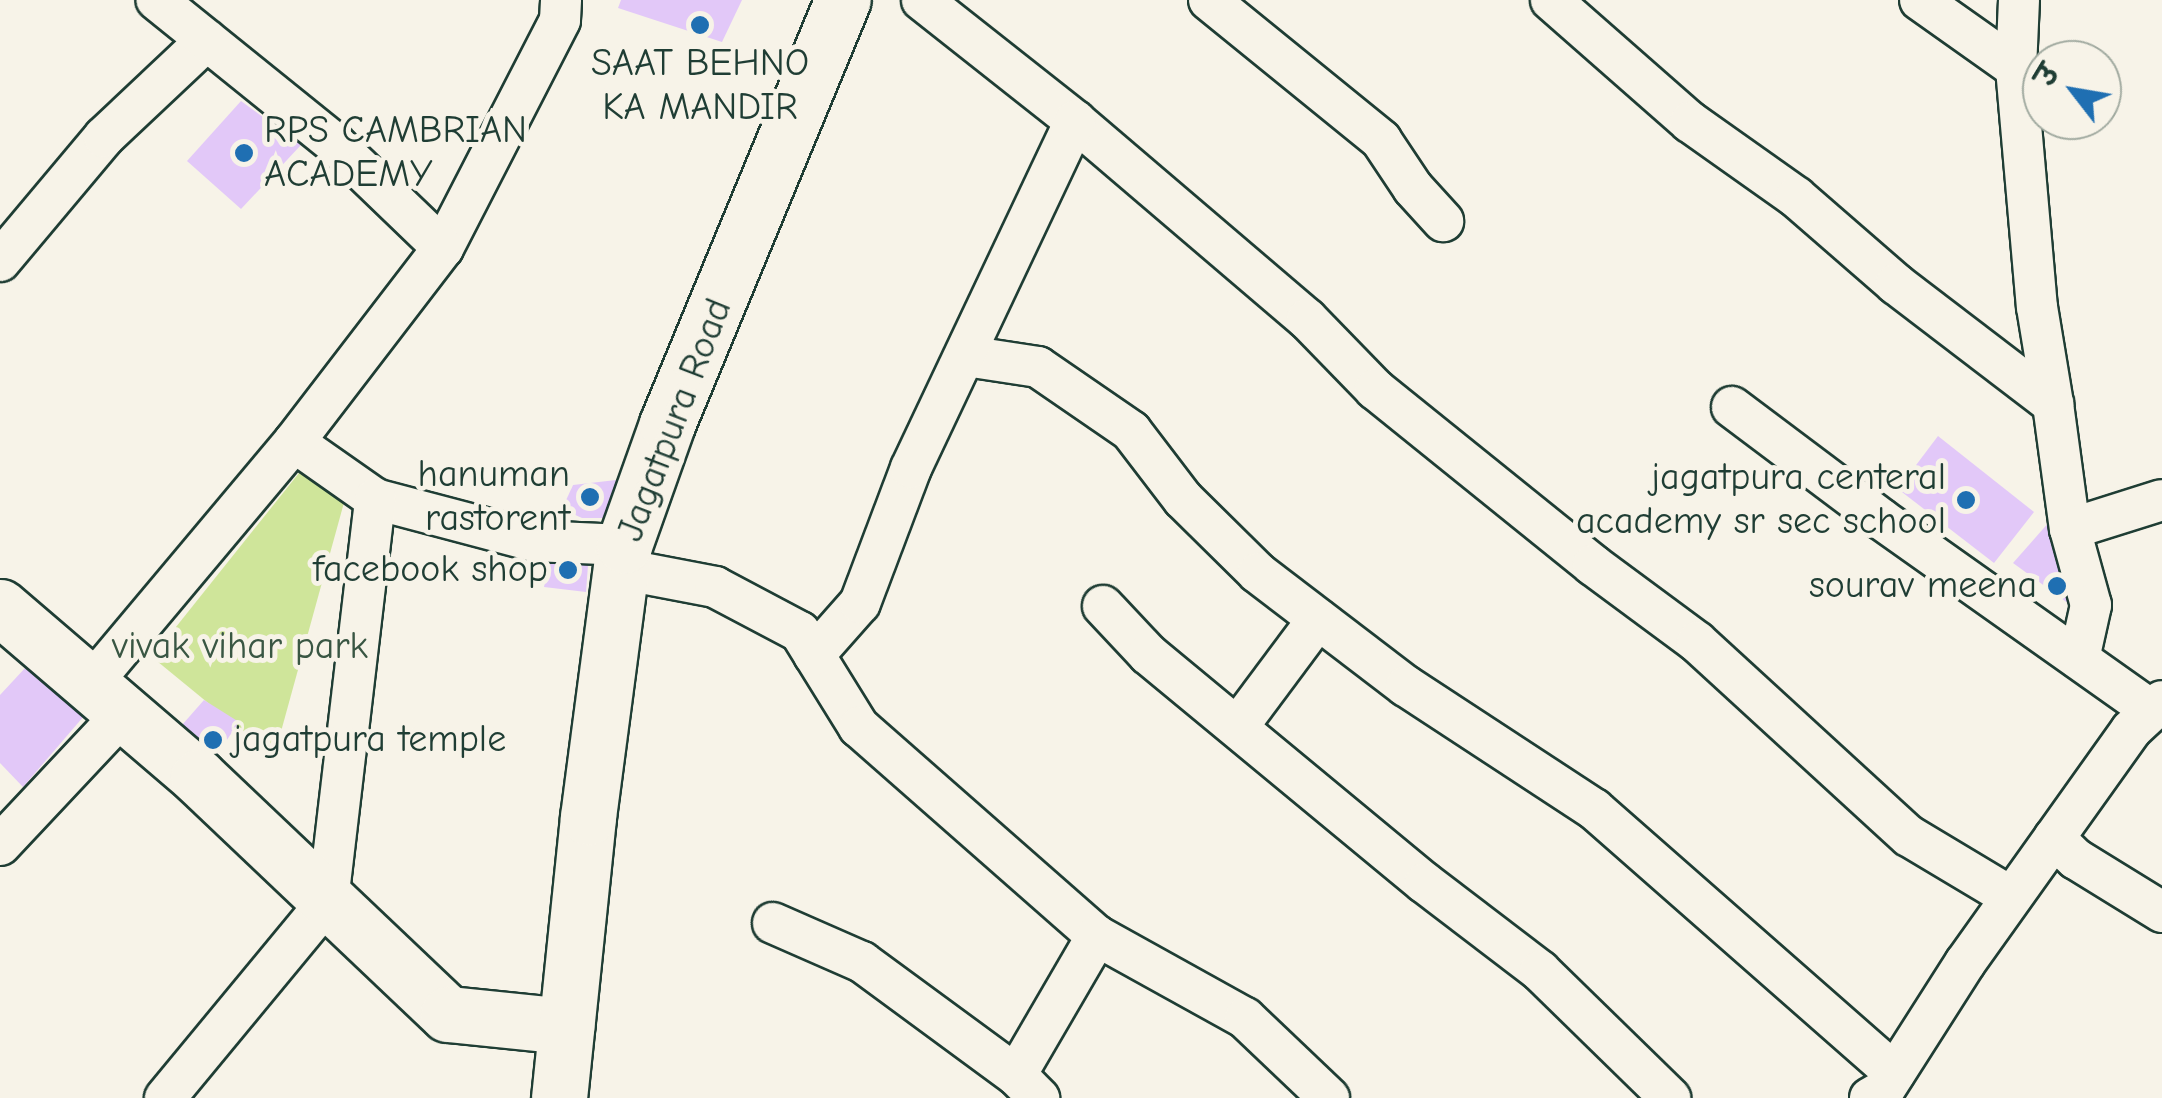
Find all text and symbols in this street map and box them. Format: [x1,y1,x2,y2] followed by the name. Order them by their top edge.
[689,14,711,36] marker: SAAT BEHNO KA MANDIR
[2022,40,2122,140] north arrow
[591,41,809,130] place label: SAAT BEHNO KA MANDIR
[2029,59,2067,92] text: उ
[264,108,527,198] place label: RPS CAMBRIAN ACADEMY
[233,142,255,164] marker: RPS CAMBRIAN ACADEMY
[608,292,742,548] street label: Jagatpura Road
[418,452,570,542] place label: hanuman rastorent
[1576,455,1946,544] place label: jagatpura centeral academy sr sec school
[579,486,601,508] marker: hanuman rastorent
[1955,489,1977,511] marker: jagatpura centeral academy sr sec school
[313,547,548,593] place label: facebook shop
[557,559,579,581] marker: facebook shop
[1809,563,2037,609] place label: sourav meena
[2046,575,2068,597] marker: sourav meena
[112,624,368,670] park label: vivak vihar park
[233,717,506,763] place label: jagatpura temple
[202,729,224,751] marker: jagatpura temple

